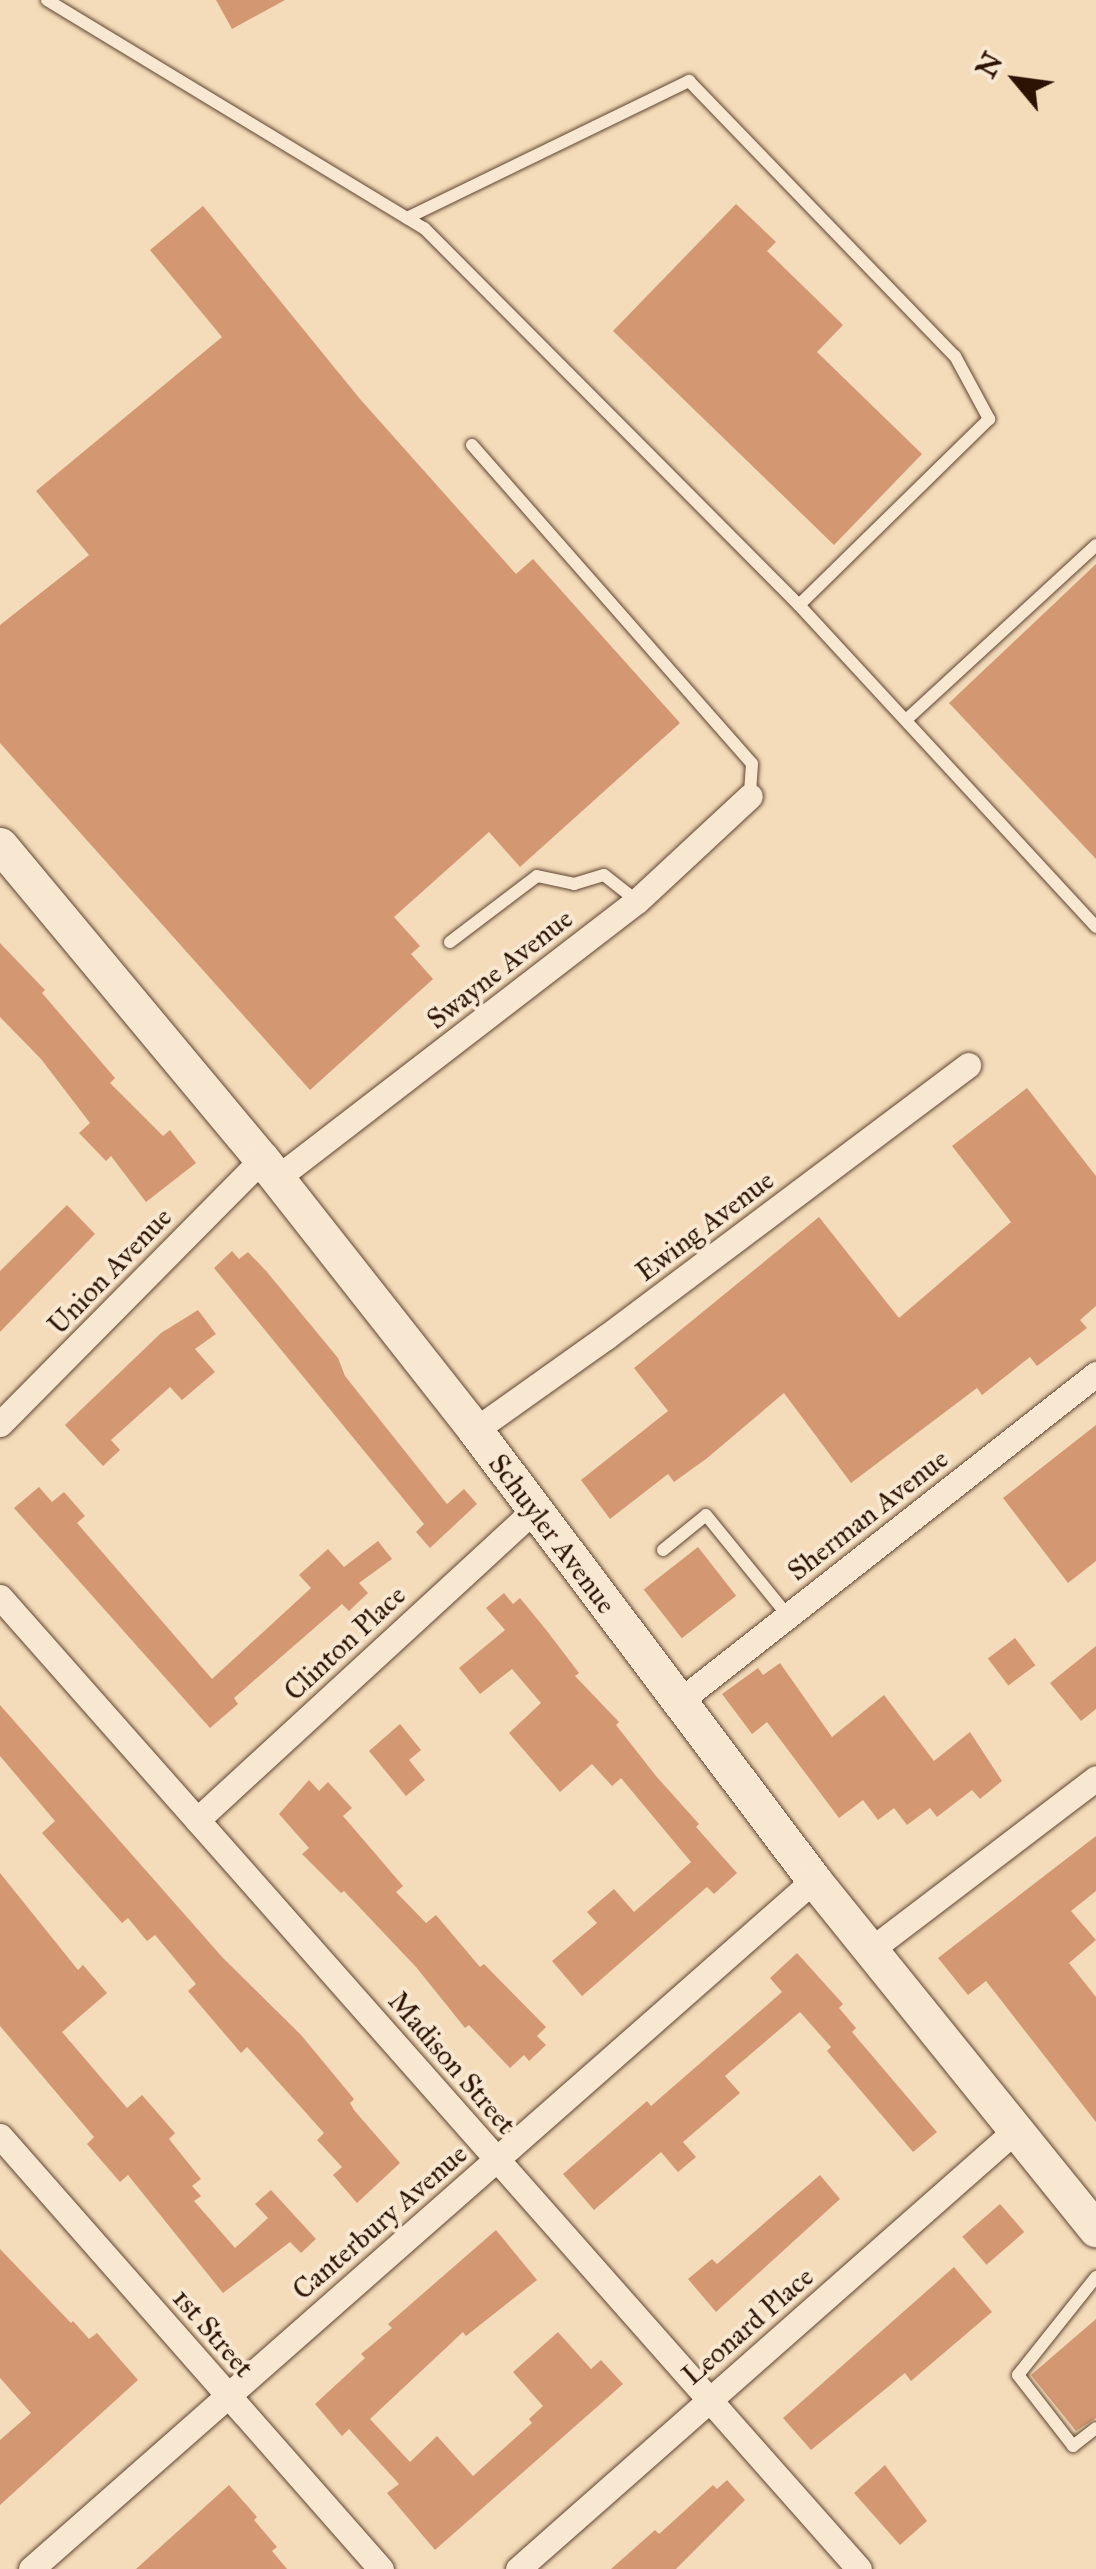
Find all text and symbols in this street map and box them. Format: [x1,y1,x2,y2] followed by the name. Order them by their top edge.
[966,30,1066,130] north arrow
[968,46,1010,84] text: N
[420,902,580,1036] street label: Swayne Avenue
[629,1163,781,1289] street label: Ewing Avenue
[41,1200,179,1342] street label: Union Avenue
[781,1442,955,1588] street label: Sherman Avenue
[481,1448,623,1620] street label: Schuyler Avenue
[277,1578,413,1708] street label: Clinton Place
[381,1985,523,2141] street label: Madison Street
[286,2137,474,2307] street label: Canterbury Avenue
[675,2260,821,2392] street label: Leonard Place
[165,2282,261,2384] street label: 1st Street

